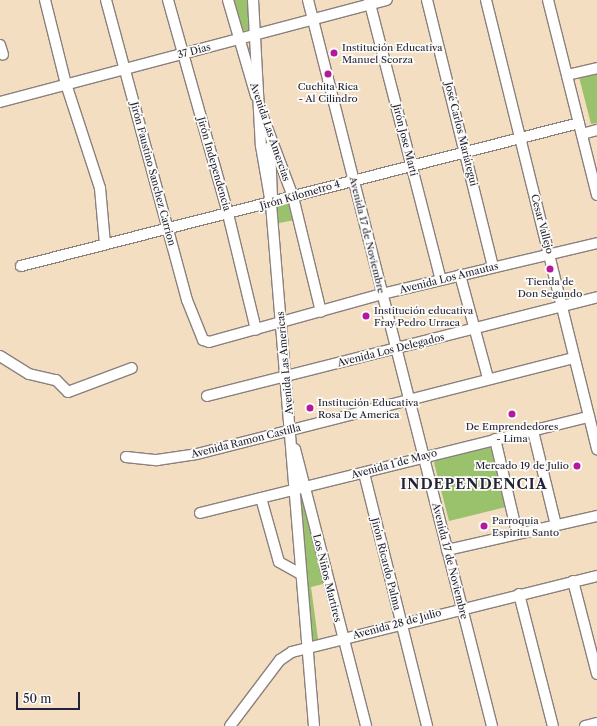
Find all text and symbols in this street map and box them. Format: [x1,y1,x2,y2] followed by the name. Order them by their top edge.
[176,41,212,61] street label: 37 Dias
[342,41,442,64] place label: Institución Educativa Manuel Scorza
[329,48,339,58] marker: Institución Educativa Manuel Scorza
[323,69,333,79] marker: Cuchita Rica - Al Cilindro
[298,80,358,104] place label: Cuchita Rica - Al Cilindro
[247,81,293,183] street label: Avenida Las Amercias
[442,81,480,187] street label: José Carlos Mariátegui
[128,101,178,247] street label: Jirón Faustino Sanchez Carrion
[390,103,420,177] street label: Jirón Jose Marti
[195,116,233,212] street label: Jirón Independencia
[347,175,387,295] street label: Avenida 17 de Noviembre
[259,178,341,212] street label: Jirón Kilometro 4
[528,193,556,255] street label: Cesar Vallejo
[398,260,500,296] street label: Avenida Los Amautas
[545,264,555,274] marker: Tienda de Don Segundo
[518,275,582,298] place label: Tienda de Don Segundo
[374,304,473,328] place label: Institución educativa Fray Pedro Urraca
[274,311,296,415] street label: Avenida Las Americas
[361,311,371,321] marker: Institución educativa Fray Pedro Urraca
[336,331,446,369] street label: Avenida Los Delegados
[318,396,418,420] place label: Institución Educativa Rosa De America
[305,403,315,413] marker: Institución Educativa Rosa De America
[507,409,517,419] marker: De Emprendedores - Lima
[466,420,558,444] place label: De Emprendedores - Lima
[190,422,302,460] street label: Avenida Ramon Castilla
[350,447,438,481] street label: Avenida 1 de Mayo
[475,460,569,472] place label: Mercado 19 de Julio
[572,461,582,471] marker: Mercado 19 de Julio
[400,476,548,492] district label: INDEPENDENCIA
[430,501,470,621] street label: Avenida 17 de Noviembre
[492,514,559,538] place label: Parroquia Espiritu Santo
[369,517,403,611] street label: Jirón Ricardo Palma
[479,521,489,531] marker: Parroquia Espiritu Santo
[310,533,344,623] street label: Los Niños Martires
[351,606,443,642] street label: Avenida 28 de Julio
[18,684,82,710] scale bar
[23,691,52,706] text: 50 m

